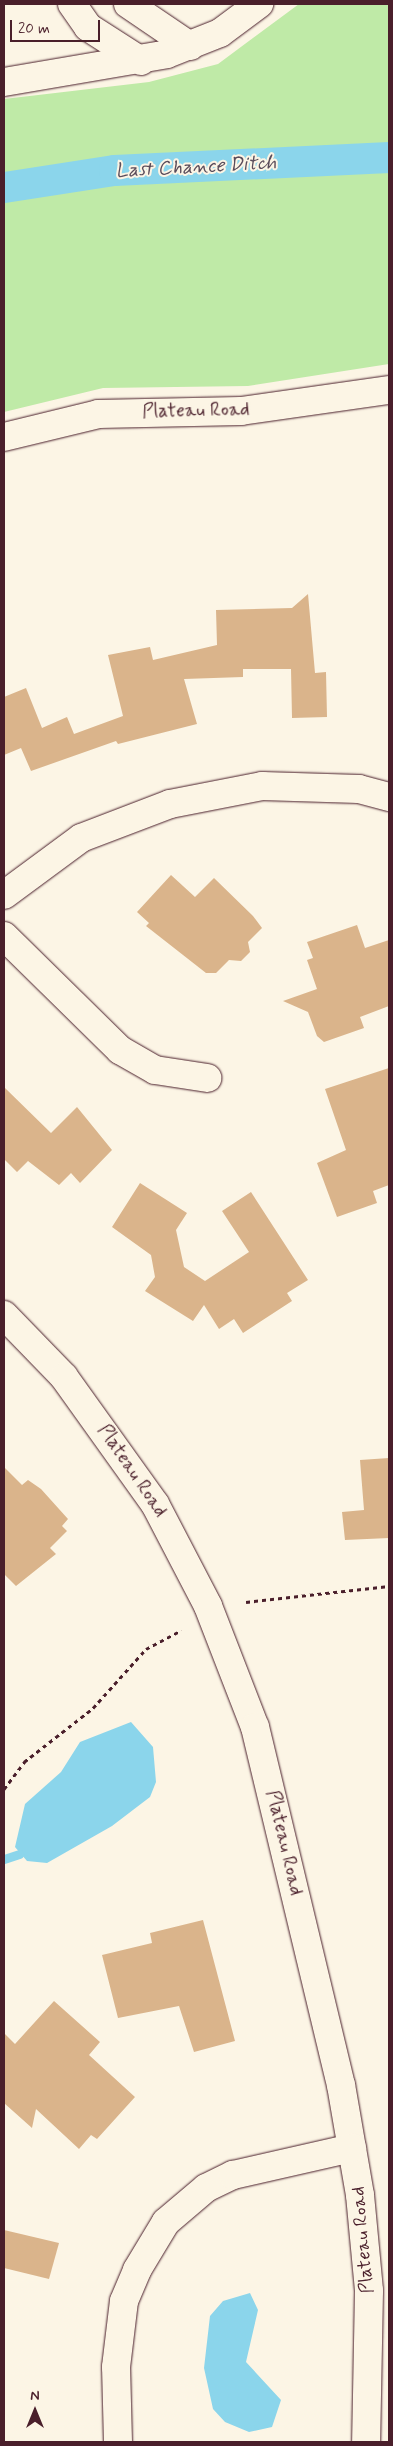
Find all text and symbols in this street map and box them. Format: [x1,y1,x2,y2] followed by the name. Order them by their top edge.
[12,10,102,42] scale bar
[18,19,50,39] text: 20 m
[116,151,276,183] water label: Last Chance Ditch
[143,399,249,423] street label: Plateau Road
[93,1421,171,1521] street label: Plateau Road
[261,1789,307,1897] street label: Plateau Road
[347,2186,379,2294] street label: Plateau Road
[10,2386,60,2436] north arrow
[30,2387,40,2405] text: N

